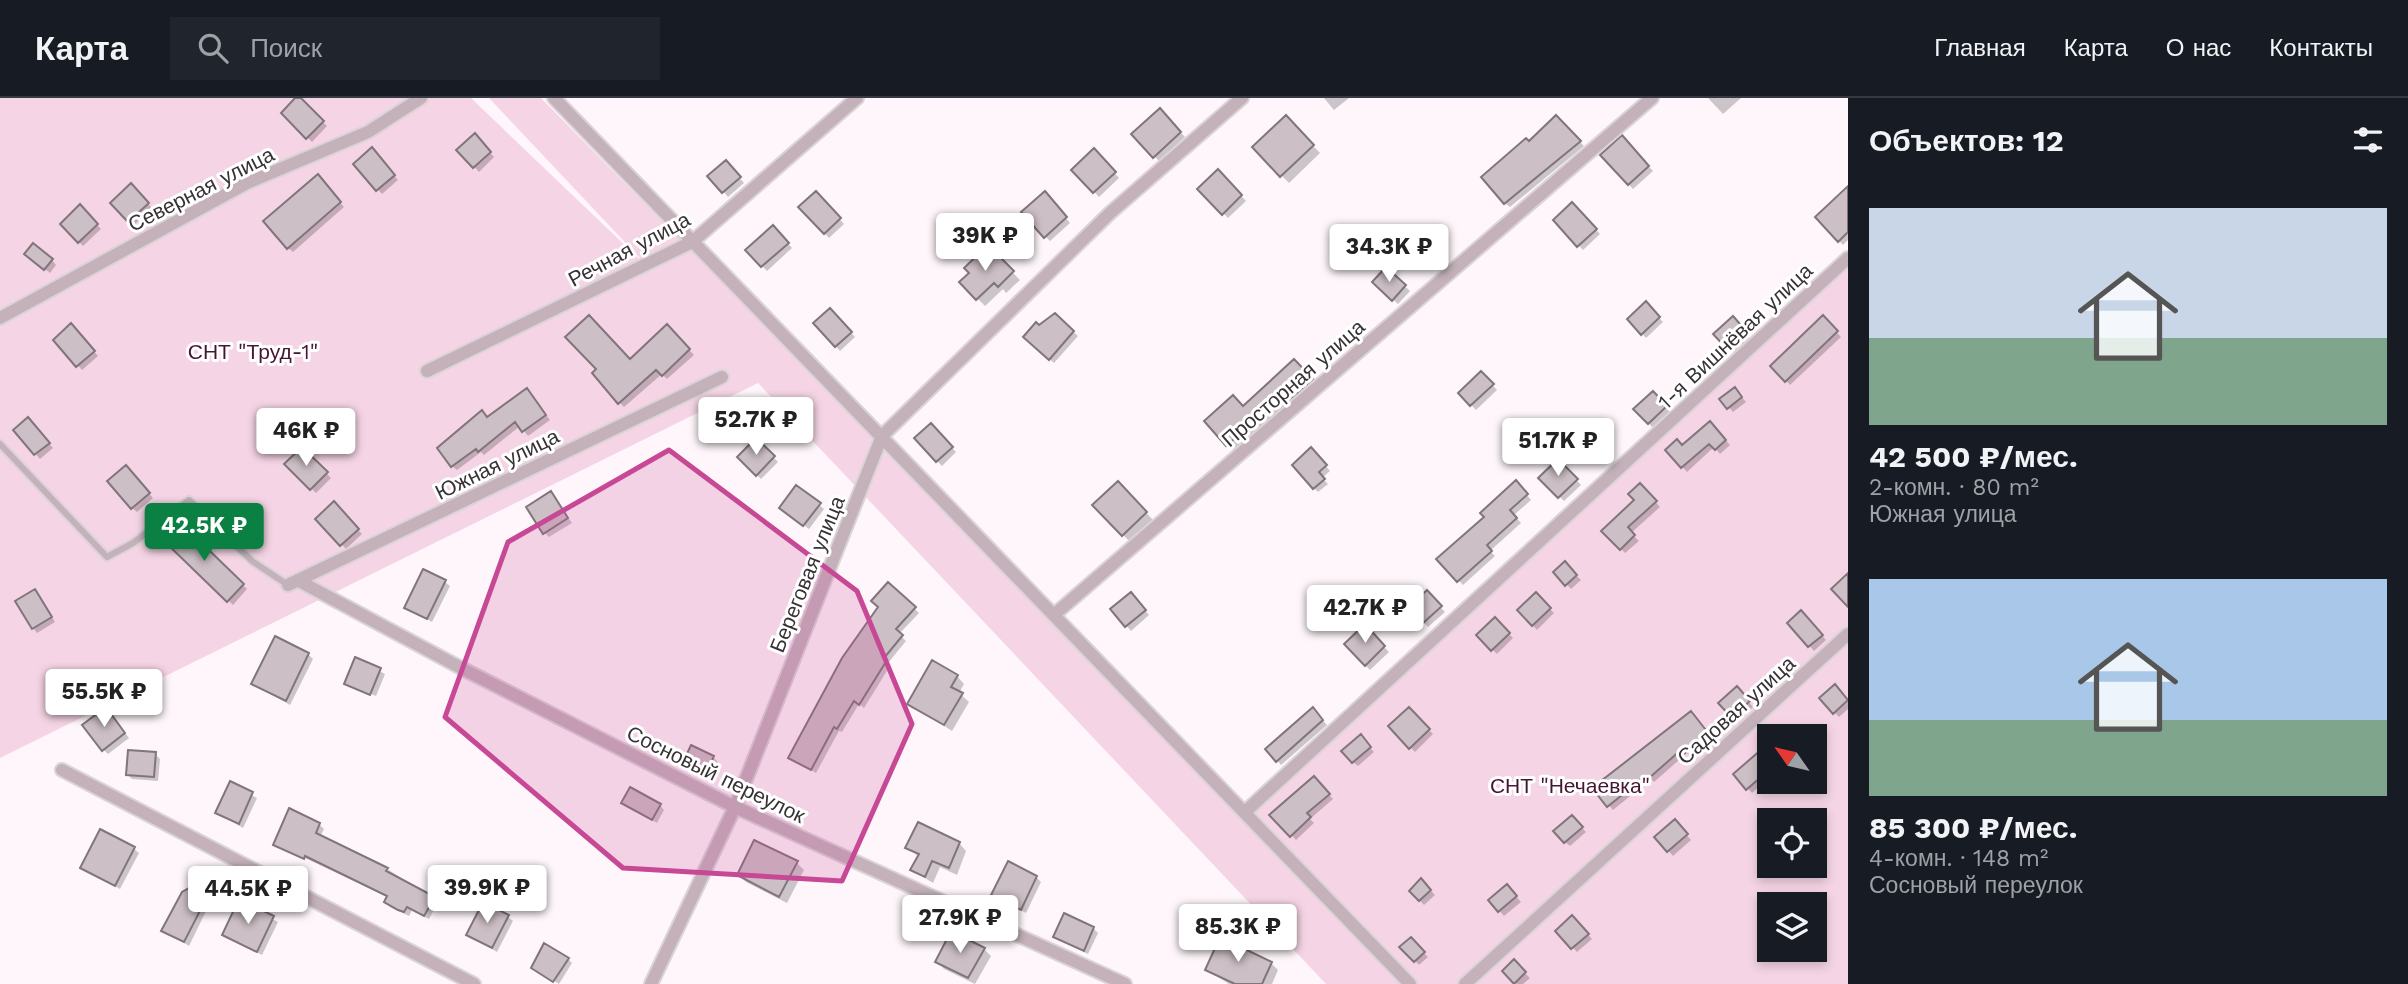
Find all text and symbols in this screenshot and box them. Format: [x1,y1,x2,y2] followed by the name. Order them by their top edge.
[170,17,660,80] search box
[35,29,128,68] text: Карта
[194,29,232,67] icon: search
[250,33,322,63] text: Поиск
[1934,34,2026,62] text: Главная
[2064,34,2128,62] text: Карта
[2166,34,2231,62] text: О нас
[2269,34,2373,62] text: Контакты
[2349,121,2387,159] icon: filters
[1869,123,2064,158] text: Объектов: 12
[124,141,279,237] street label: Северная улица
[564,206,695,292] street label: Речная улица
[936,214,1034,273] pin: 39K ₽
[952,222,1018,249] text: 39K ₽
[1324,225,1454,284] pin: 34.3K ₽
[1346,233,1432,260] text: 34.3K ₽
[2065,253,2191,379] icon: home
[1653,258,1818,414] street label: 1-я Вишнёвая улица
[1216,314,1370,452] street label: Просторная улица
[188,339,318,364] park label: СНТ "Труд-1"
[691,398,821,457] pin: 52.7K ₽
[714,406,798,433] text: 52.7K ₽
[257,408,355,468] pin: 46K ₽
[272,417,340,444] text: 46K ₽
[1493,418,1623,478] pin: 51.7K ₽
[431,423,563,505] street label: Южная улица
[1518,427,1598,454] text: 51.7K ₽
[1869,439,2078,474] text: 42 500 ₽/мес.
[1869,474,2039,501] text: 2-комн. · 80 m²
[764,492,850,656] street label: Береговая улица
[1869,501,2017,528] text: Южная улица
[139,504,269,563] pin: 42.5K ₽
[161,512,247,539] text: 42.5K ₽
[1300,586,1430,645] pin: 42.7K ₽
[1323,594,1407,621] text: 42.7K ₽
[2065,624,2191,750] icon: home
[1672,650,1800,769] street label: Садовая улица
[39,670,169,729] pin: 55.5K ₽
[61,678,147,705] text: 55.5K ₽
[623,720,810,828] street label: Сосновый переулок
[1757,724,1827,794] north arrow
[1757,724,1827,962] map controls
[1490,773,1650,798] park label: СНТ "Нечаевка"
[1757,808,1827,878] button: locate
[1869,810,2077,845] text: 85 300 ₽/мес.
[1869,845,2048,872] text: 4-комн. · 148 m²
[183,866,313,926] pin: 44.5K ₽
[422,866,552,925] pin: 39.9K ₽
[1869,872,2083,899] text: Сосновый переулок
[444,874,530,901] text: 39.9K ₽
[204,875,292,902] text: 44.5K ₽
[1757,892,1827,962] button: layers
[895,896,1025,955] pin: 27.9K ₽
[918,904,1002,931] text: 27.9K ₽
[1173,904,1303,964] pin: 85.3K ₽
[1195,913,1281,940] text: 85.3K ₽

